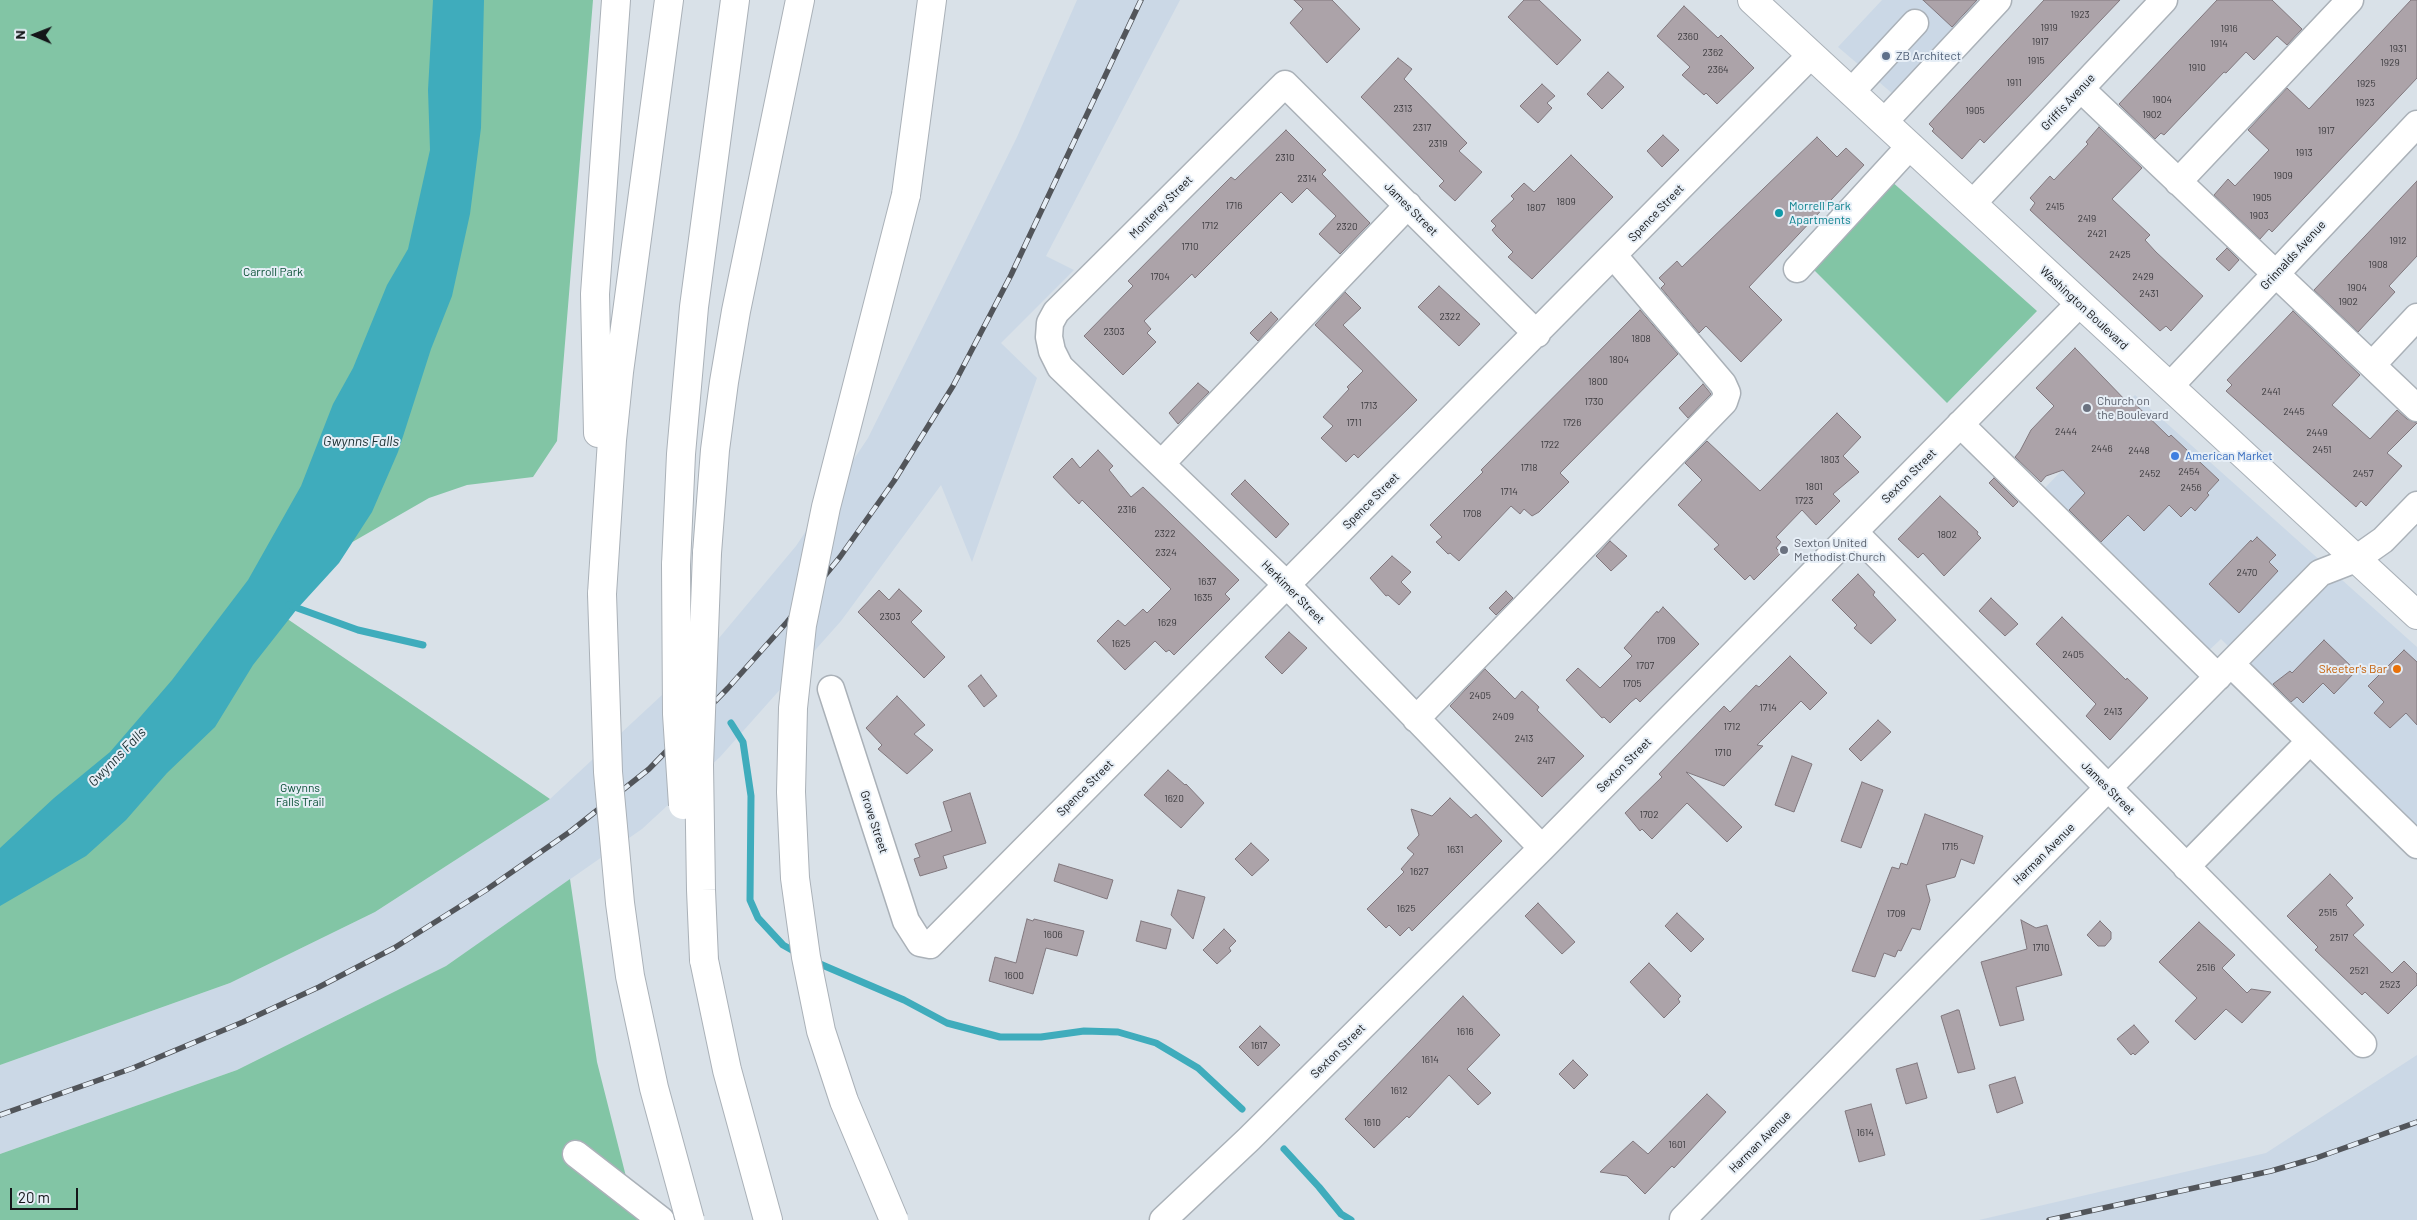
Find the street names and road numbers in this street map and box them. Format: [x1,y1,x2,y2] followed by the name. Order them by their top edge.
[2038,71,2098,133] street label: Griffis Avenue
[1126,172,1196,242] street label: Monterey Street
[1381,179,1441,239] street label: James Street
[1625,181,1687,245] street label: Spence Street
[2257,217,2329,293] street label: Grinnalds Avenue
[2037,263,2131,353] street label: Washington Boulevard
[1879,446,1939,506] street label: Sexton Street
[1340,470,1402,532] street label: Spence Street
[1258,557,1328,627] street label: Herkimer Street
[1594,735,1654,795] street label: Sexton Street
[1054,757,1116,819] street label: Spence Street
[2078,758,2138,818] street label: James Street
[857,789,891,855] street label: Grove Street
[2010,820,2078,888] street label: Harman Avenue
[1308,1021,1368,1081] street label: Sexton Street
[1726,1108,1794,1176] street label: Harman Avenue

